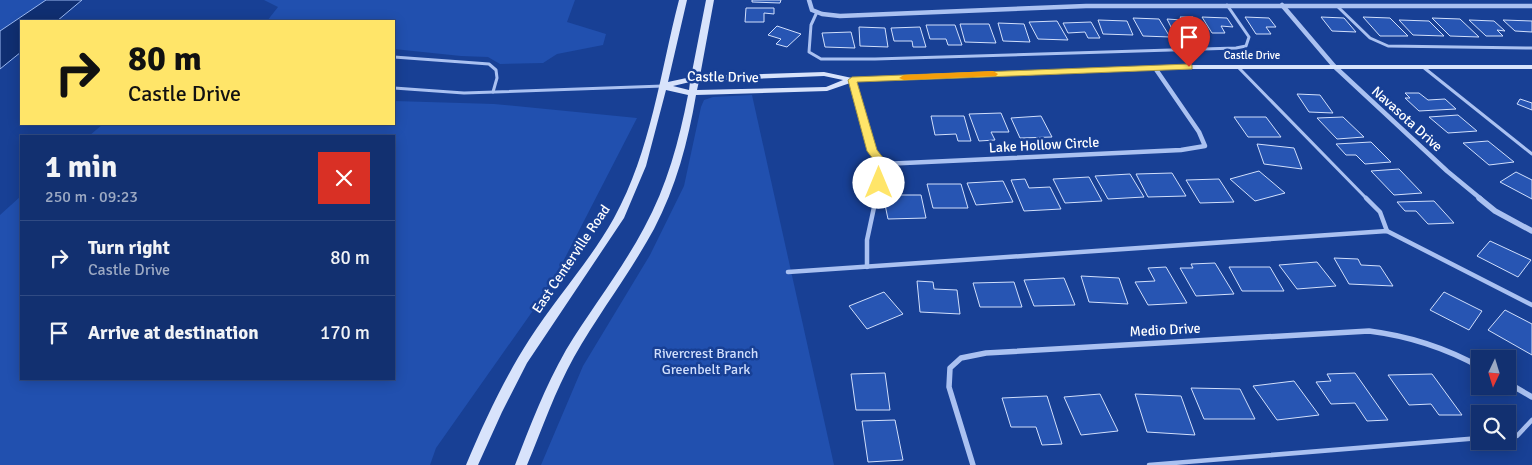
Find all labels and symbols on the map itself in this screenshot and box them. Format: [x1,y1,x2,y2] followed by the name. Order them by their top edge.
[1168,16,1210,67] pin
[1224,49,1280,62] street label: Castle Drive
[687,68,759,86] street label: Castle Drive
[1368,83,1446,155] street label: Navasota Drive
[988,134,1100,156] street label: Lake Hollow Circle
[852,156,904,208] position arrow
[528,201,614,317] street label: East Centerville Road
[1129,320,1201,340] street label: Medio Drive
[653,345,759,378] park label: Rivercrest Branch Greenbelt Park
[1471,350,1516,395] north arrow

